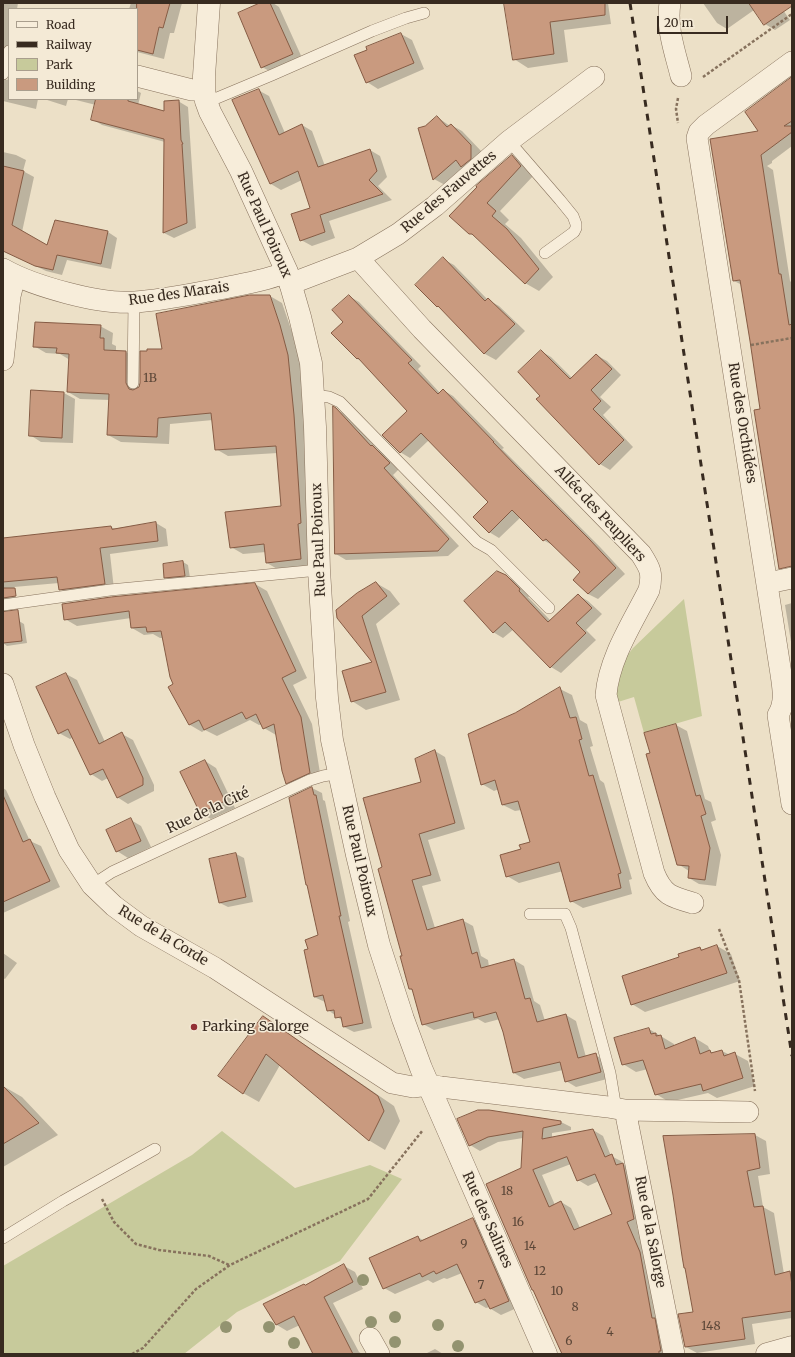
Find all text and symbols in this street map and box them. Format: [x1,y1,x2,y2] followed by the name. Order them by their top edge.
[8,8,138,100] legend
[659,8,730,34] scale bar
[664,15,693,30] text: 20 m
[46,17,75,32] text: Road
[46,37,92,52] text: Railway
[46,57,73,72] text: Park
[46,77,95,92] text: Building
[398,147,500,237] street label: Rue des Fauvettes
[233,170,295,280] street label: Rue Paul Poiroux
[128,279,230,309] street label: Rue des Marais
[724,361,760,485] street label: Rue des Orchidées
[143,372,157,386] house number: 1B
[551,462,649,566] street label: Allée des Peupliers
[309,483,329,597] street label: Rue Paul Poiroux
[164,785,252,837] street label: Rue de la Cité
[338,804,380,918] street label: Rue Paul Poiroux
[115,903,211,969] street label: Rue de la Corde
[202,1019,309,1035] place label: Parking Salorge
[189,1022,199,1032] marker: Parking Salorge
[458,1169,516,1271] street label: Rue des Salines
[631,1175,669,1289] street label: Rue de la Salorge
[501,1185,513,1199] house number: 18
[512,1216,524,1230] house number: 16
[460,1238,468,1252] house number: 9
[524,1240,536,1254] house number: 14
[534,1265,546,1279] house number: 12
[478,1279,484,1293] house number: 7
[551,1285,563,1299] house number: 10
[571,1301,579,1315] house number: 8
[701,1320,721,1334] house number: 148
[606,1326,614,1340] house number: 4
[565,1335,573,1349] house number: 6

